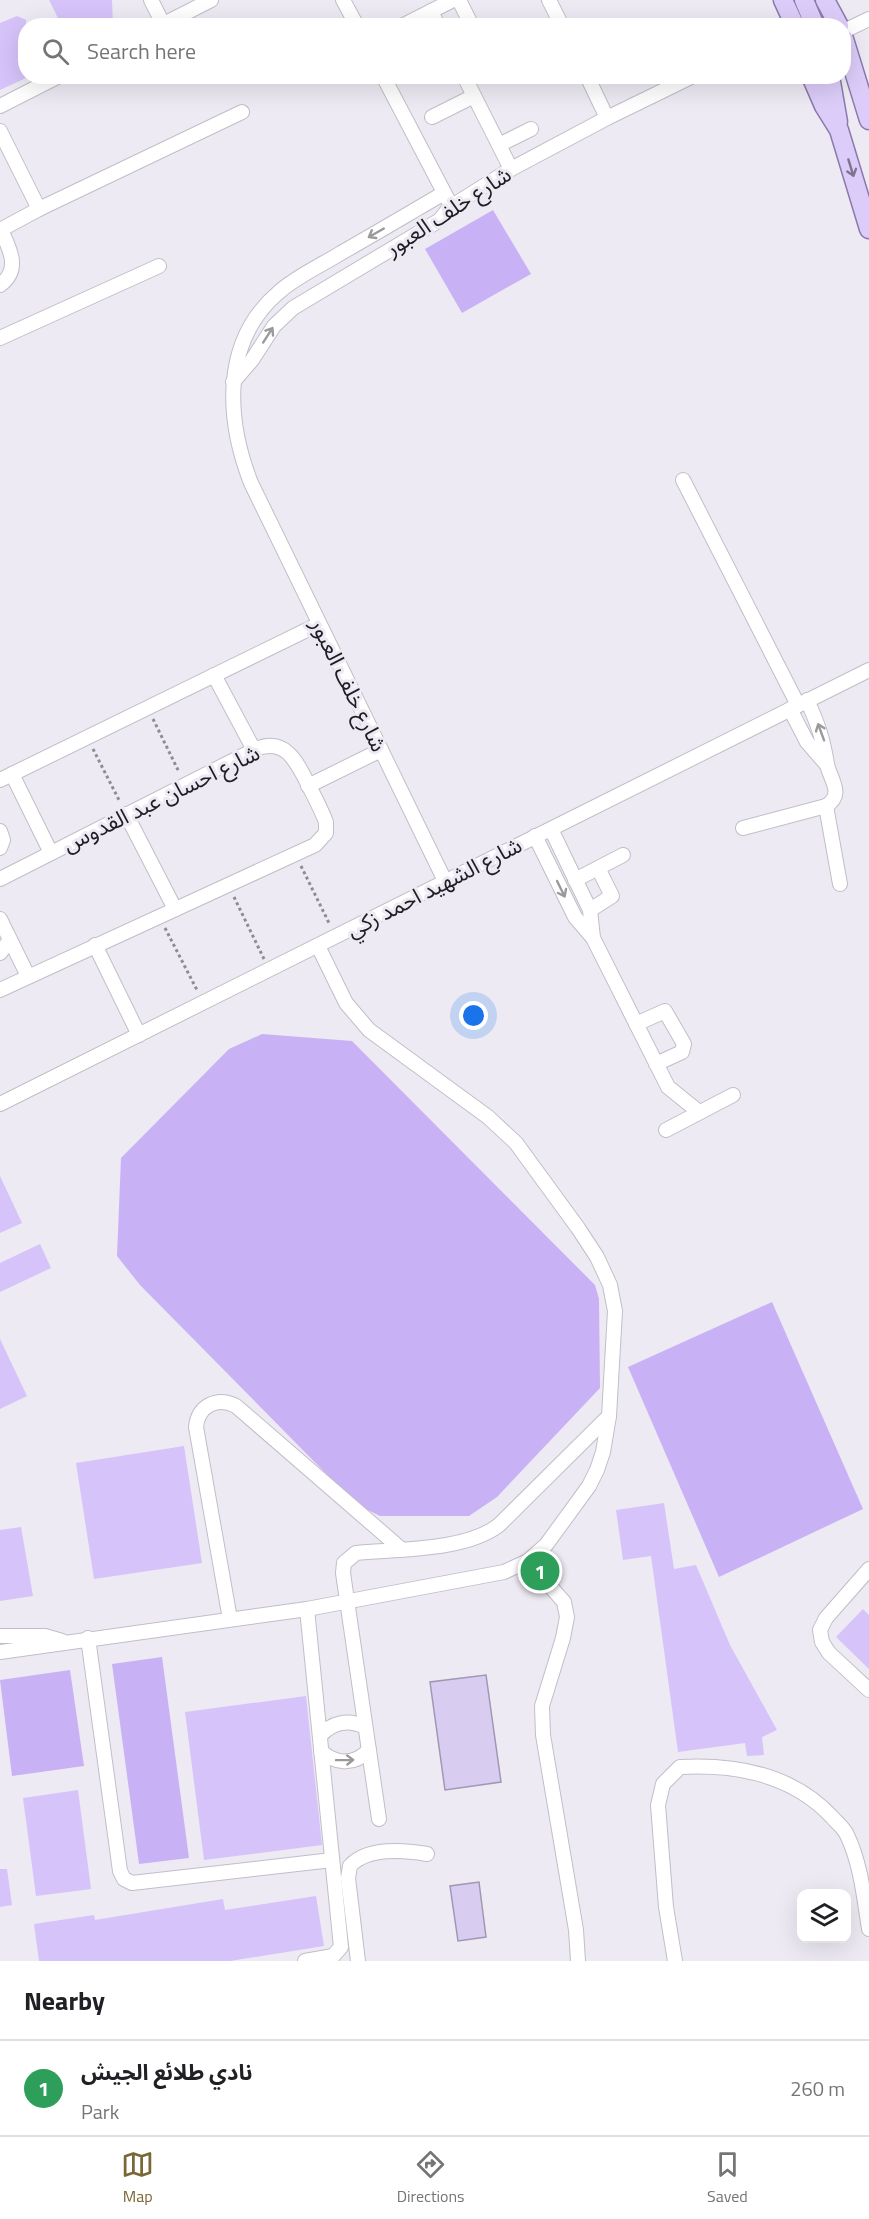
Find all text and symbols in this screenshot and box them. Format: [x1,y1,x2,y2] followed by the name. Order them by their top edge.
[18,18,851,84] search box
[87,34,196,68] text: Search here
[39,35,72,68] icon: search
[377,157,518,265] street label: شارع خلف العبور
[846,158,857,177] one-way arrow
[368,227,385,239] one-way arrow
[261,327,274,344] one-way arrow
[302,612,396,757] street label: شارع خلف العبور
[815,723,826,742] one-way arrow
[56,735,266,861] street label: شارع احسان عبد القدوس
[340,828,528,946] street label: شارع الشهيد احمد زكي
[555,880,567,897] one-way arrow
[459,1001,488,1030] your location
[520,1548,560,1594] pin: 1
[335,1754,355,1766] one-way arrow
[797,1889,851,1943] map controls
[797,1889,851,1943] button: layers
[24,1981,105,2020] text: Nearby
[81,2055,252,2089] text: نادي طلائع الجيش
[38,2073,49,2104] text: 1
[790,2073,845,2104] text: 260 m
[81,2096,119,2127] text: Park
[121,2148,154,2208] tab: Map
[397,2148,465,2208] tab: Directions
[707,2148,748,2208] tab: Saved

